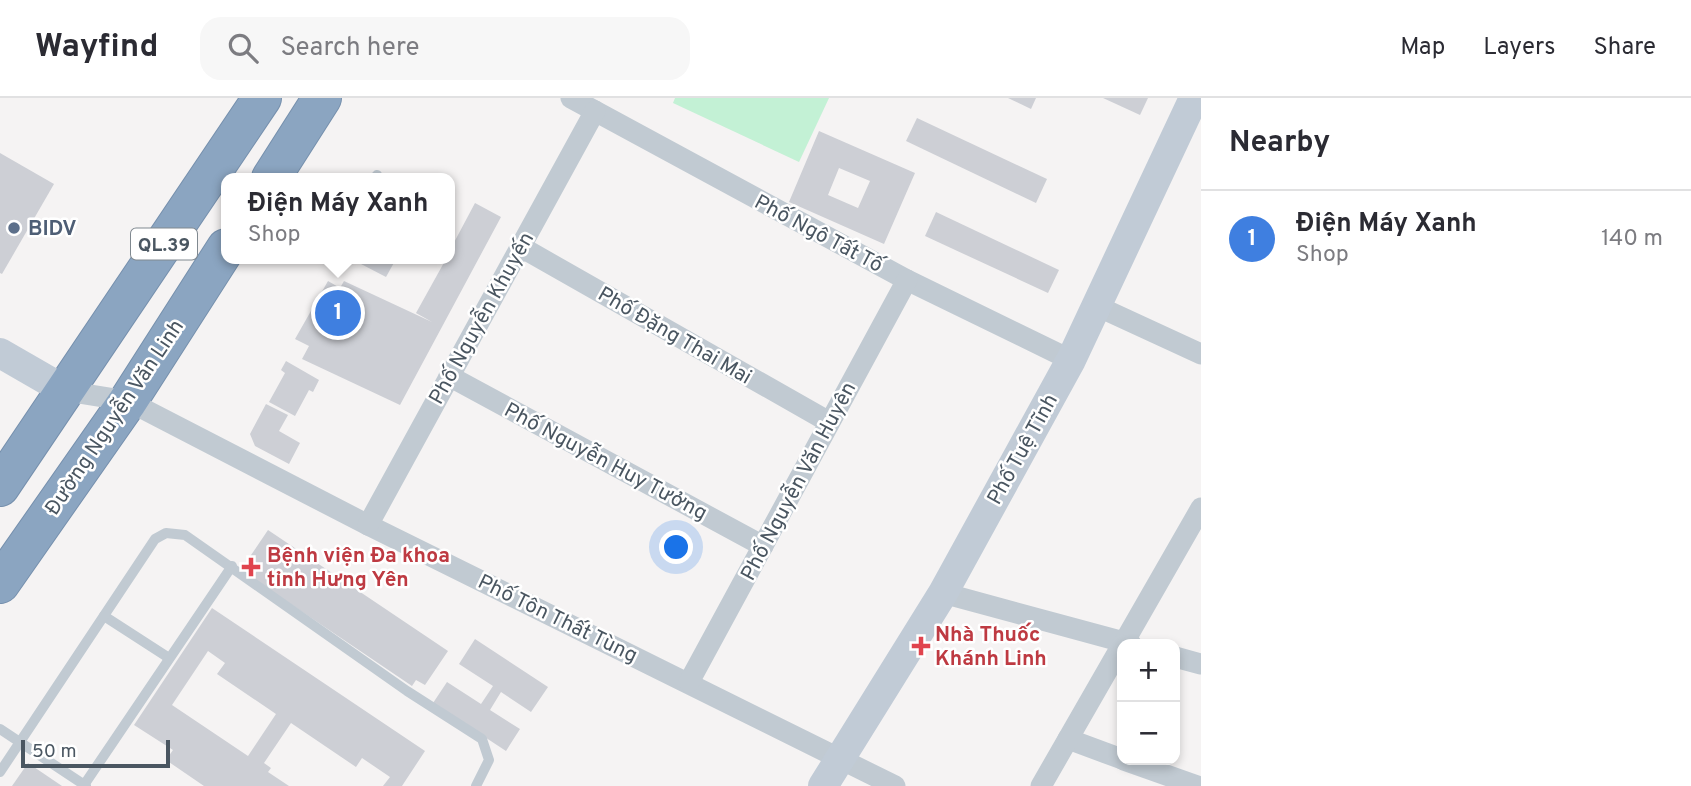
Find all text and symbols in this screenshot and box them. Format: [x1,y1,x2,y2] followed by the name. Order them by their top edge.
[200,17,690,80] search box
[35,27,158,69] text: Wayfind
[224,29,262,67] icon: search
[280,32,419,65] text: Search here
[1400,33,1445,63] text: Map
[1483,33,1555,63] text: Layers
[1593,33,1656,63] text: Share
[1229,125,1330,162] text: Nearby
[221,173,455,264] popup
[248,188,428,221] text: Điện Máy Xanh
[749,189,889,281] street label: Phố Ngô Tất Tố
[1296,208,1477,241] text: Điện Máy Xanh
[28,216,77,243] place label: BIDV
[6,220,22,236] marker: BIDV
[248,221,300,250] text: Shop
[1247,225,1257,254] text: 1
[1601,225,1663,254] text: 140 m
[423,227,541,410] street label: Phố Nguyễn Khuyến
[131,228,197,260] road number: QL.39
[1296,241,1349,270] text: Shop
[592,281,756,391] street label: Phố Đặng Thai Mai
[315,287,361,339] pin: 1
[39,314,191,521] street label: Đường Nguyễn Văn Linh
[735,377,863,586] street label: Phố Nguyễn Văn Huyên
[982,390,1065,510] street label: Phố Tuệ Tĩnh
[499,396,712,527] street label: Phố Nguyễn Huy Tưởng
[659,530,693,564] your location
[267,543,450,594] place label: Bệnh viện Đa khoa tỉnh Hưng Yên
[241,557,261,577] marker: Bệnh viện Đa khoa tỉnh Hưng Yên
[473,569,642,670] street label: Phố Tôn Thất Tùng
[935,622,1047,673] place label: Nhà Thuốc Khánh Linh
[913,638,929,654] marker: Nhà Thuốc Khánh Linh
[1117,639,1180,765] map controls
[1117,639,1180,702] button: +
[1117,702,1180,765] button: −
[21,737,170,769] scale bar
[32,740,77,764] text: 50 m

